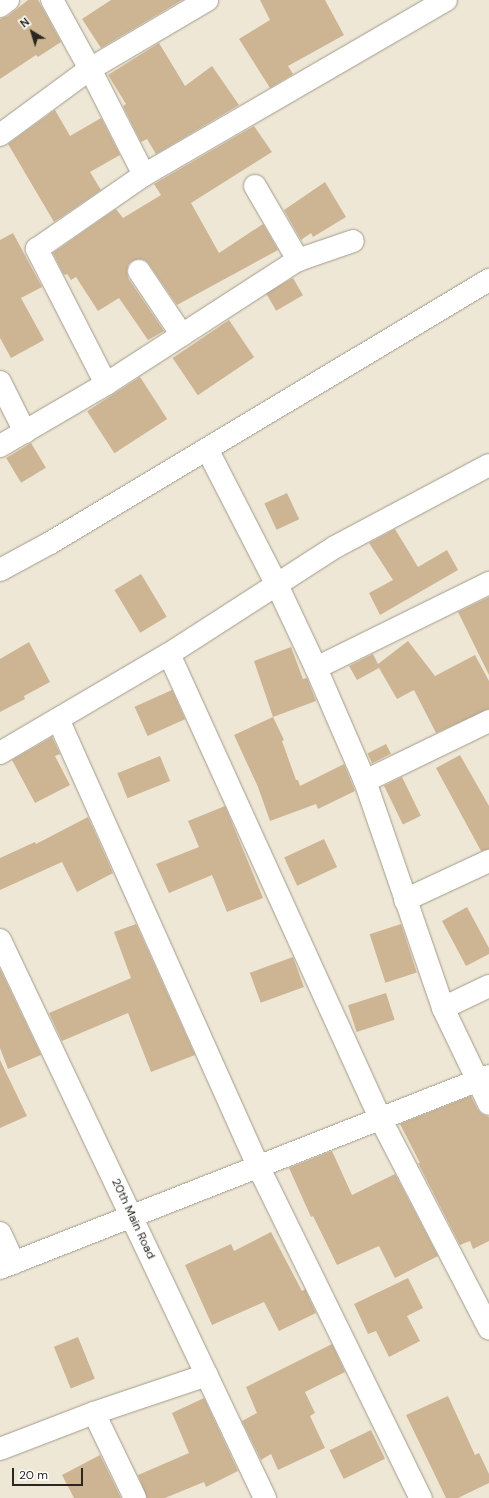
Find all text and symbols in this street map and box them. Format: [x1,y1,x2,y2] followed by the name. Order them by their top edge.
[12,12,52,52] north arrow
[17,15,32,31] text: N
[108,1176,158,1262] street label: 20th Main Road
[14,1460,85,1486] scale bar
[19,1467,48,1483] text: 20 m

